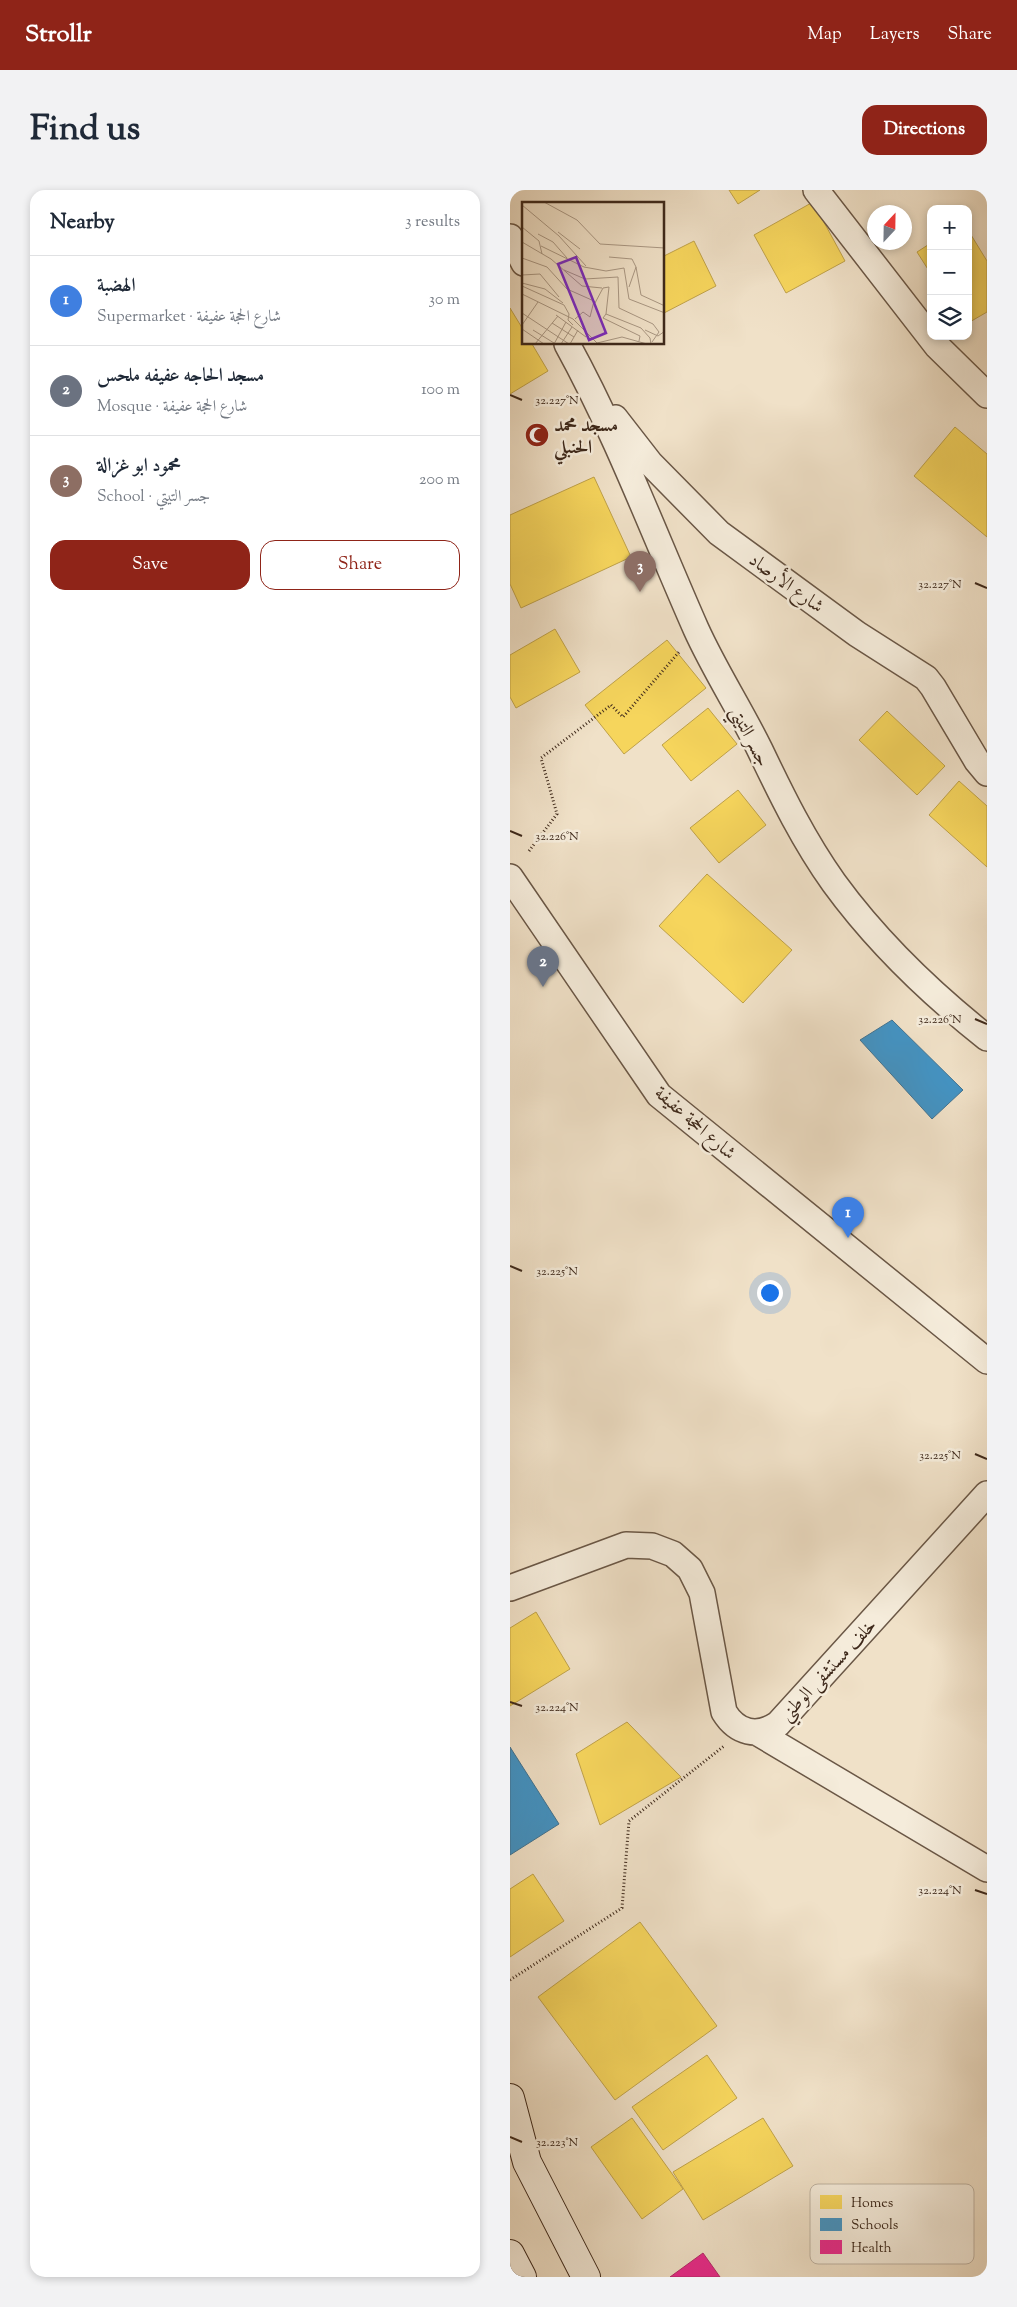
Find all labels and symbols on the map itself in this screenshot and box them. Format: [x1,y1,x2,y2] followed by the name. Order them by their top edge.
[522,202,665,345] inset map
[867,205,912,250] north arrow
[535,392,579,410] text: 32.227°N
[553,413,618,465] place label: مسجد محمد الحنبلي
[524,422,550,448] mosque icon: مسجد محمد الحنبلي
[742,546,830,621] street label: شارع الأرصاد
[624,551,656,592] pin: 3
[918,576,962,594] text: 32.227°N
[719,702,776,773] street label: جسر التيتي
[535,828,579,846] text: 32.226°N
[527,946,559,987] pin: 2
[918,1011,962,1029] text: 32.226°N
[648,1081,741,1167] street label: شارع الحجة عفيفة
[832,1197,864,1238] pin: 1
[536,1263,578,1281] text: 32.225°N
[757,1280,783,1306] your location
[919,1447,961,1465] text: 32.225°N
[774,1613,886,1730] street label: خلف مستشفى الوطني
[535,1699,579,1717] text: 32.224°N
[918,1882,962,1900] text: 32.224°N
[536,2134,578,2152] text: 32.223°N
[810,2184,974,2264] legend
[851,2194,893,2214] text: Homes
[851,2216,898,2236] text: Schools
[851,2239,892,2259] text: Health

